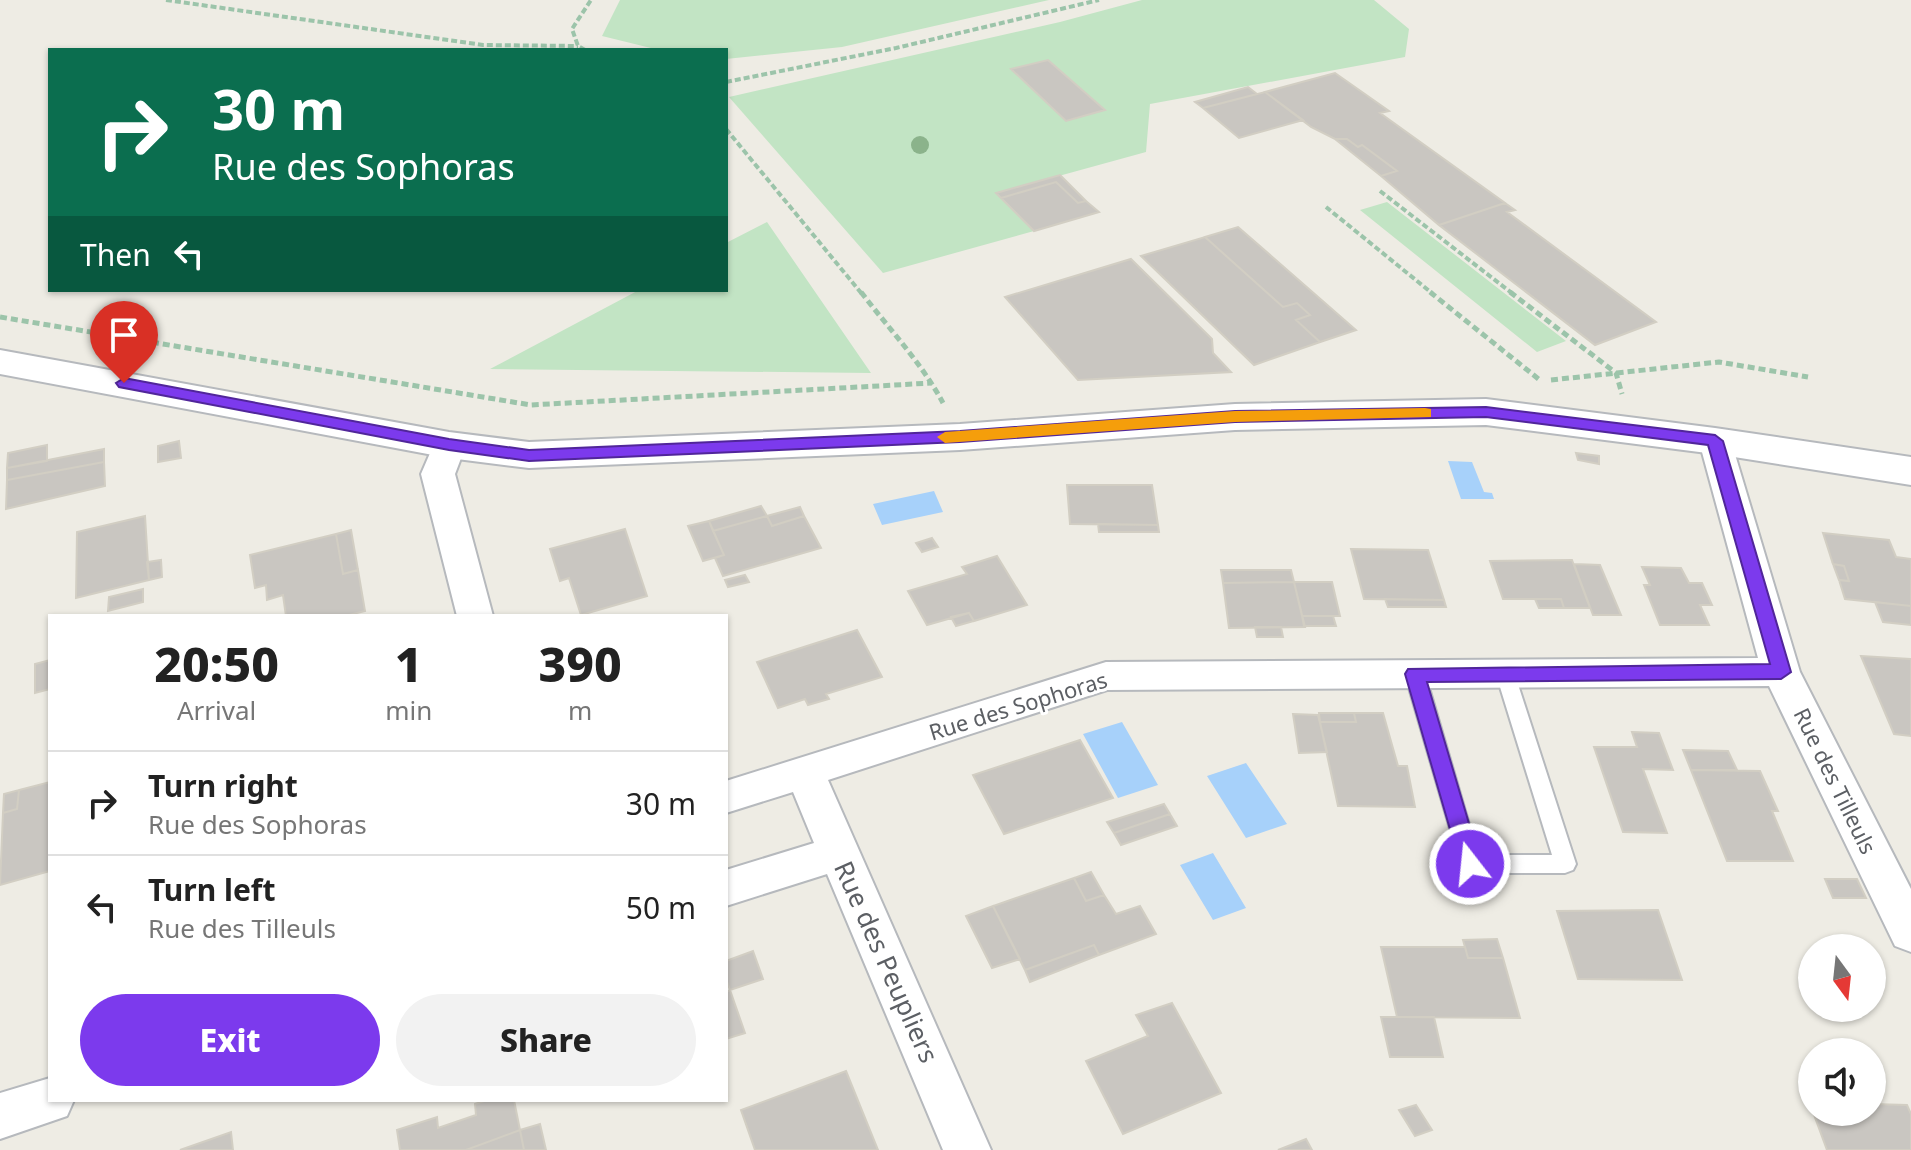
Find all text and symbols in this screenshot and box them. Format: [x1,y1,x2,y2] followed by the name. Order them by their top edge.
[212,70,345,146] text: 30 m
[80,80,184,184] icon: right
[212,142,515,191] text: Rue des Sophoras
[167,232,211,276] icon: left
[80,234,151,275] text: Then
[90,301,158,383] pin
[102,313,146,357] icon: arrive
[154,631,279,696] text: 20:50
[395,631,423,696] text: 1
[539,631,622,696] text: 390
[925,664,1111,746] street label: Rue des Sophoras
[177,692,256,728] text: Arrival
[385,692,432,728] text: min
[568,692,592,728] text: m
[1788,702,1884,859] street label: Rue des Tilleuls
[148,765,298,806] text: Turn right
[80,781,124,825] icon: right
[626,783,696,824] text: 30 m
[148,806,367,842] text: Rue des Sophoras
[1428,822,1512,906] position arrow
[826,855,948,1068] street label: Rue des Peupliers
[148,869,276,910] text: Turn left
[80,885,124,929] icon: left
[626,887,696,928] text: 50 m
[148,910,336,946] text: Rue des Tilleuls
[1798,934,1886,1022] north arrow
[1798,934,1886,1126] map controls
[80,994,380,1086] button: Exit
[396,994,696,1086] button: Share
[1798,1038,1886,1126] button: sound

